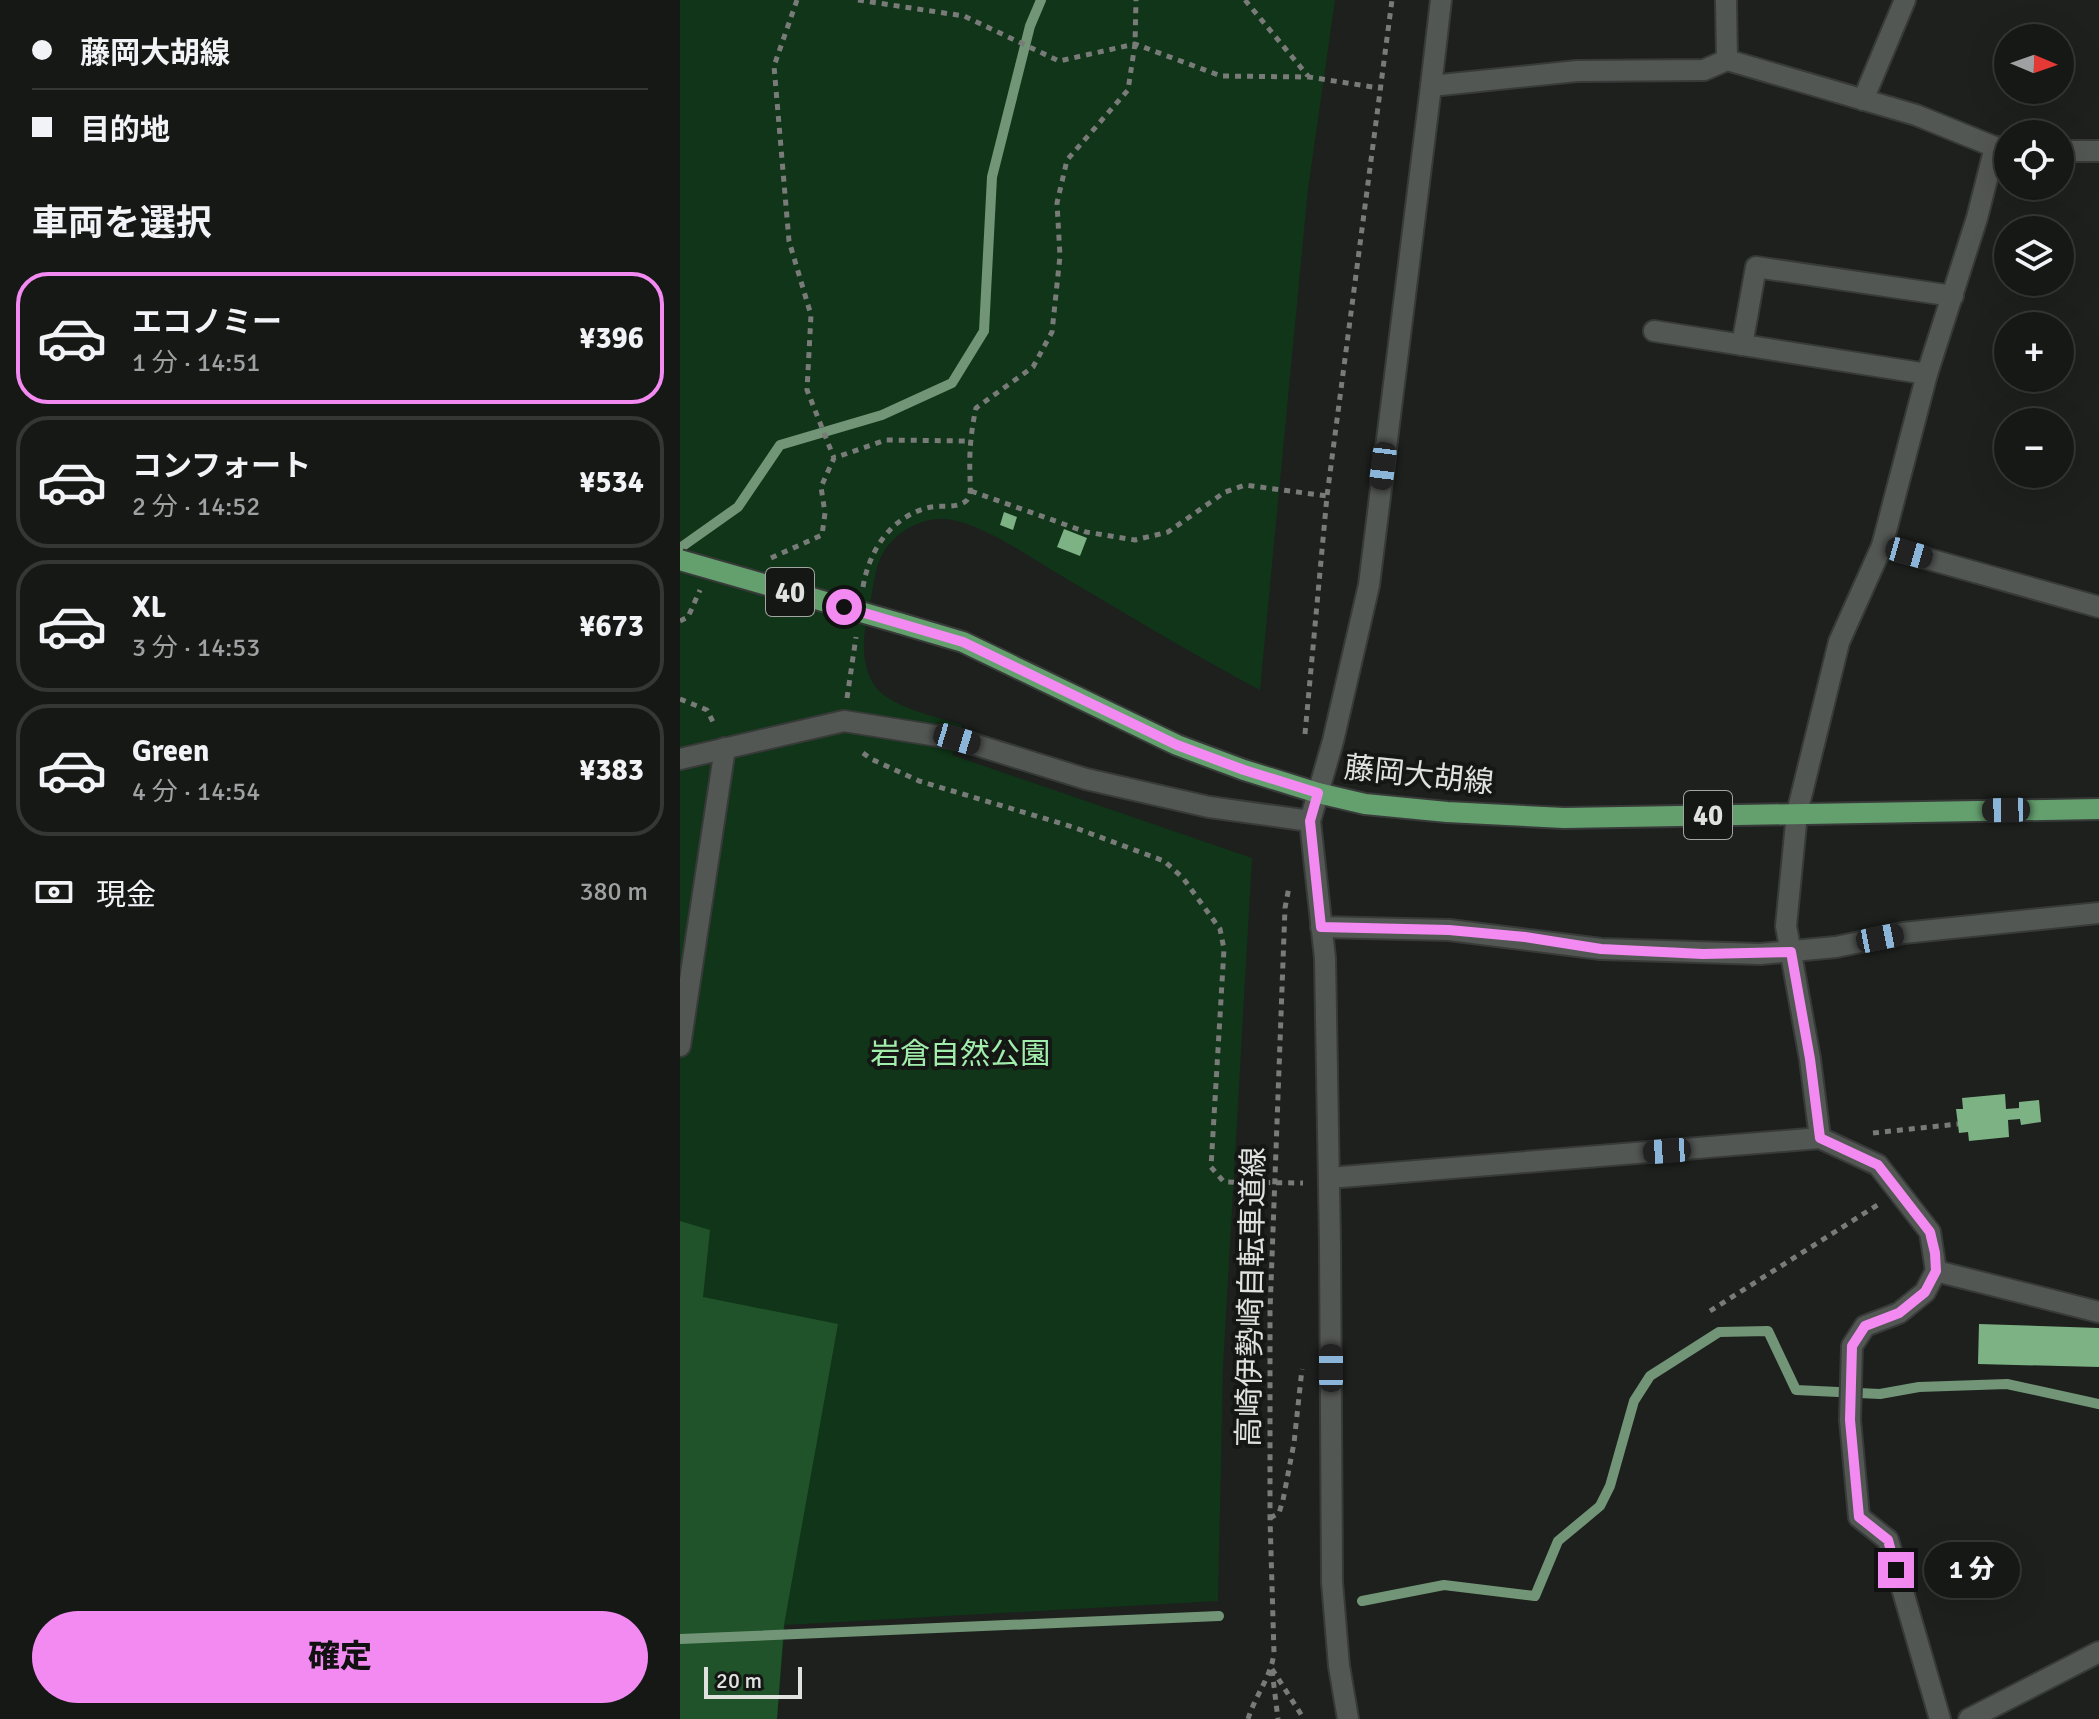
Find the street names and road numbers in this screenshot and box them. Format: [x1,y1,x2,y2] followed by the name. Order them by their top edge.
[766,568,814,616] road number: 40
[1342,749,1495,802] street label: 藤岡大胡線
[1684,791,1732,839] road number: 40
[1230,1147,1273,1447] street label: 高崎伊勢崎自転車道線

